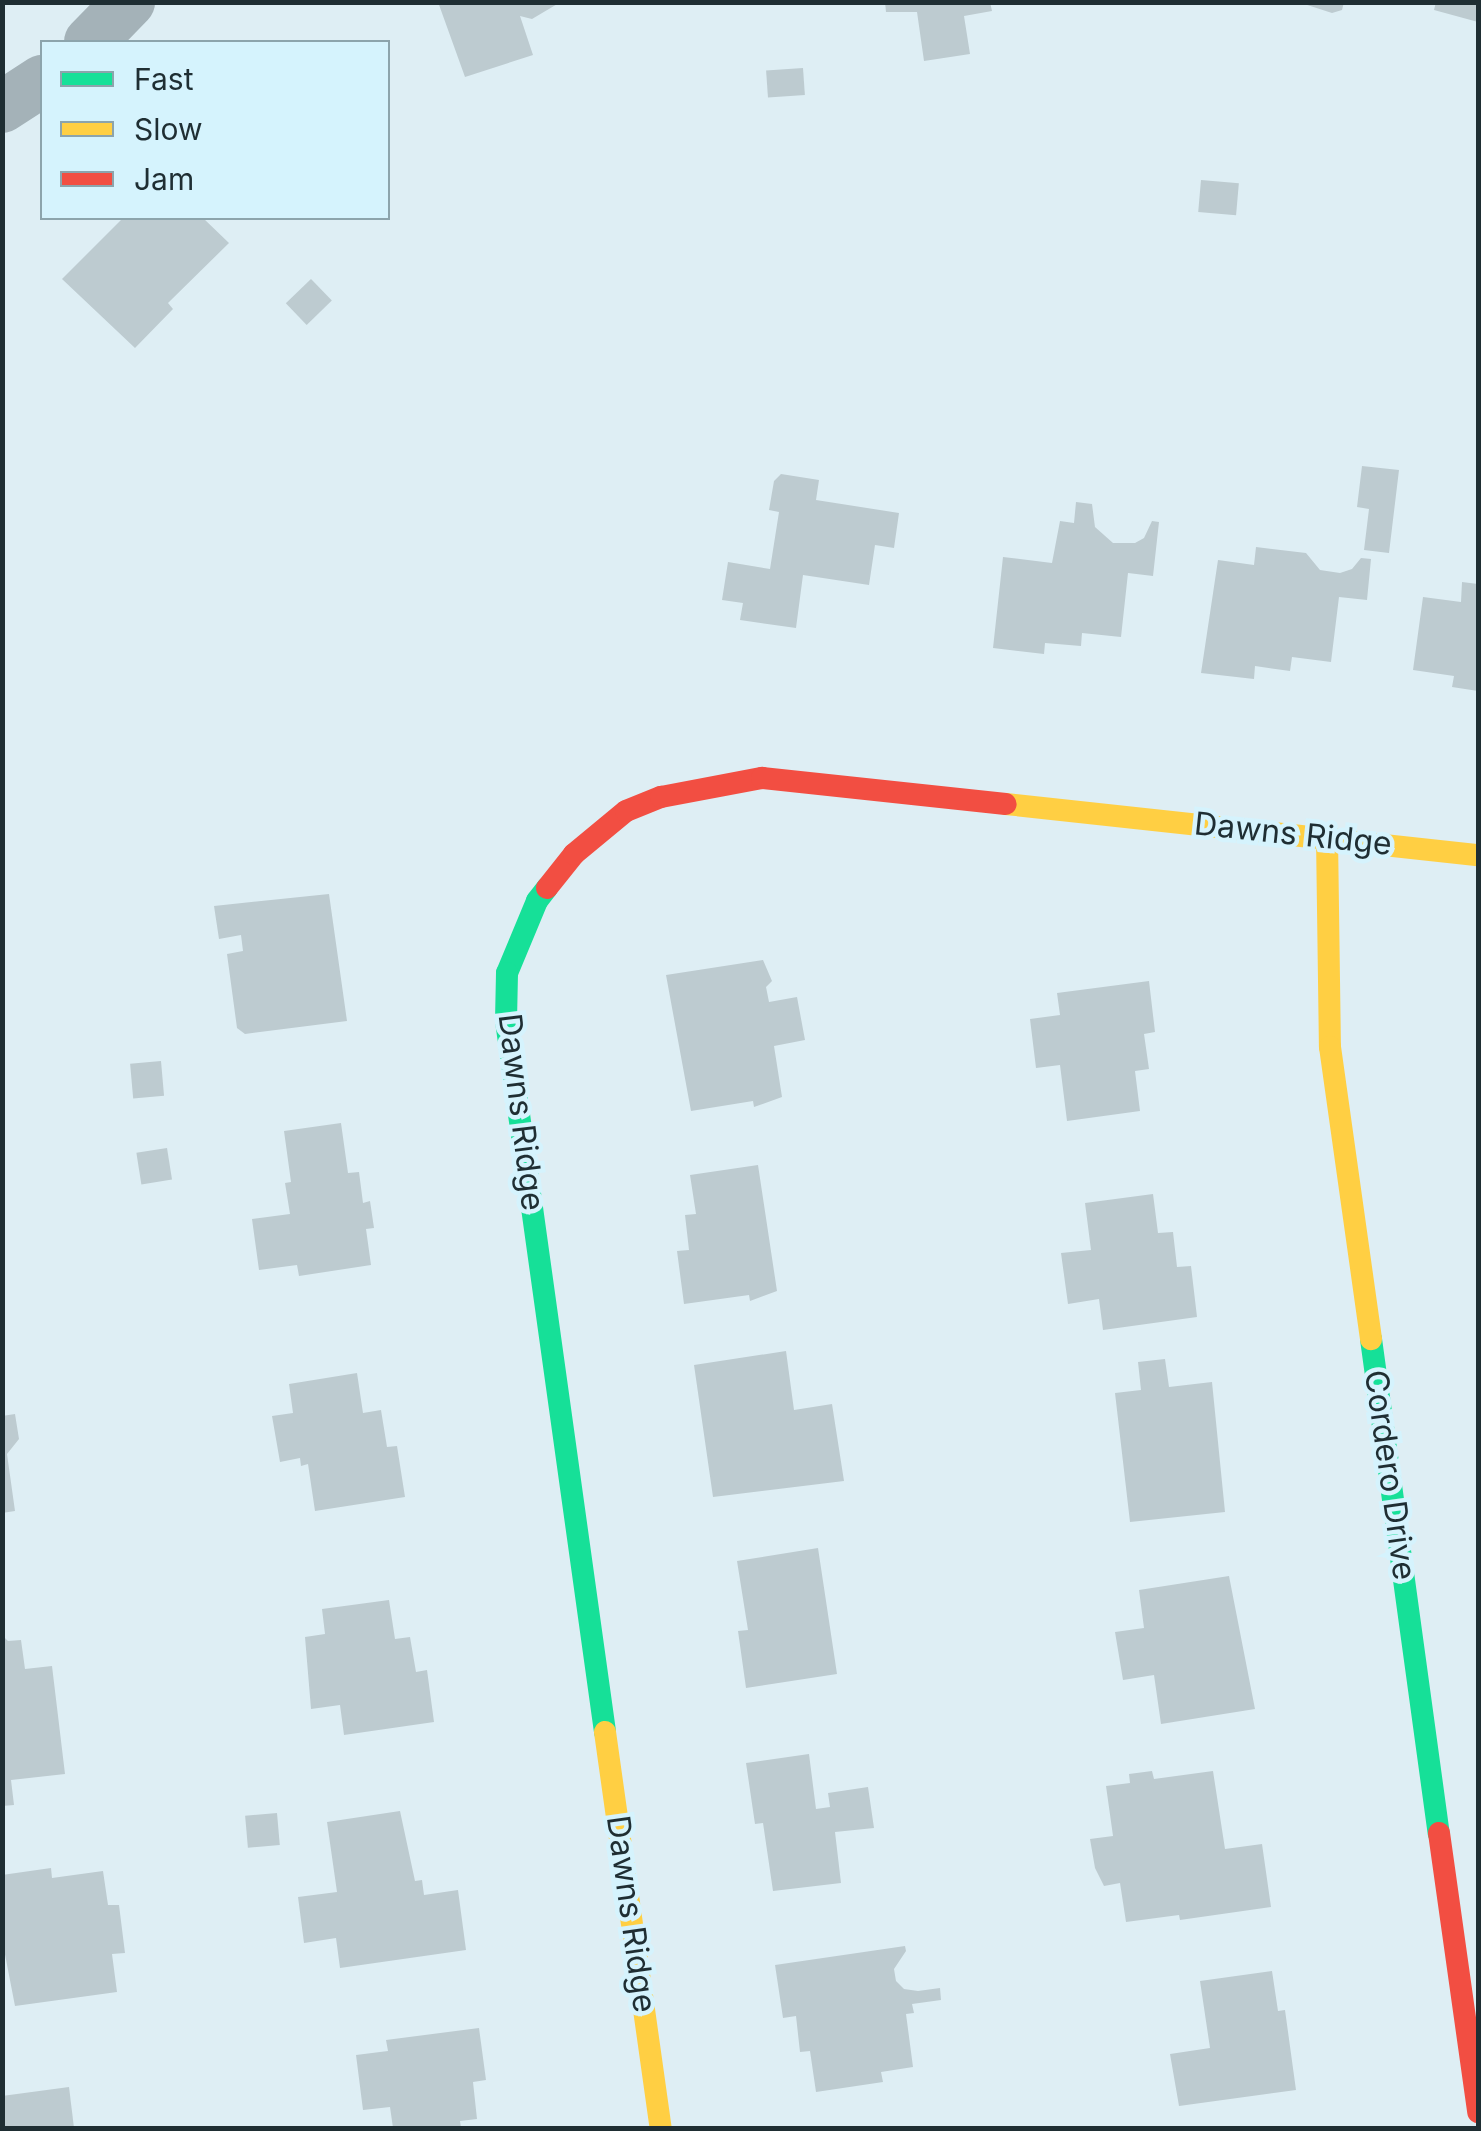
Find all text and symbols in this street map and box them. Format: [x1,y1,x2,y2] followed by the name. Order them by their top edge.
[40,40,390,220] legend
[134,61,193,97] text: Fast
[134,111,203,147] text: Slow
[134,161,194,197] text: Jam
[1192,805,1394,863] street label: Dawns Ridge
[490,1011,552,1213] street label: Dawns Ridge
[1356,1368,1424,1582] street label: Cordero Drive
[598,1813,664,2015] street label: Dawns Ridge

